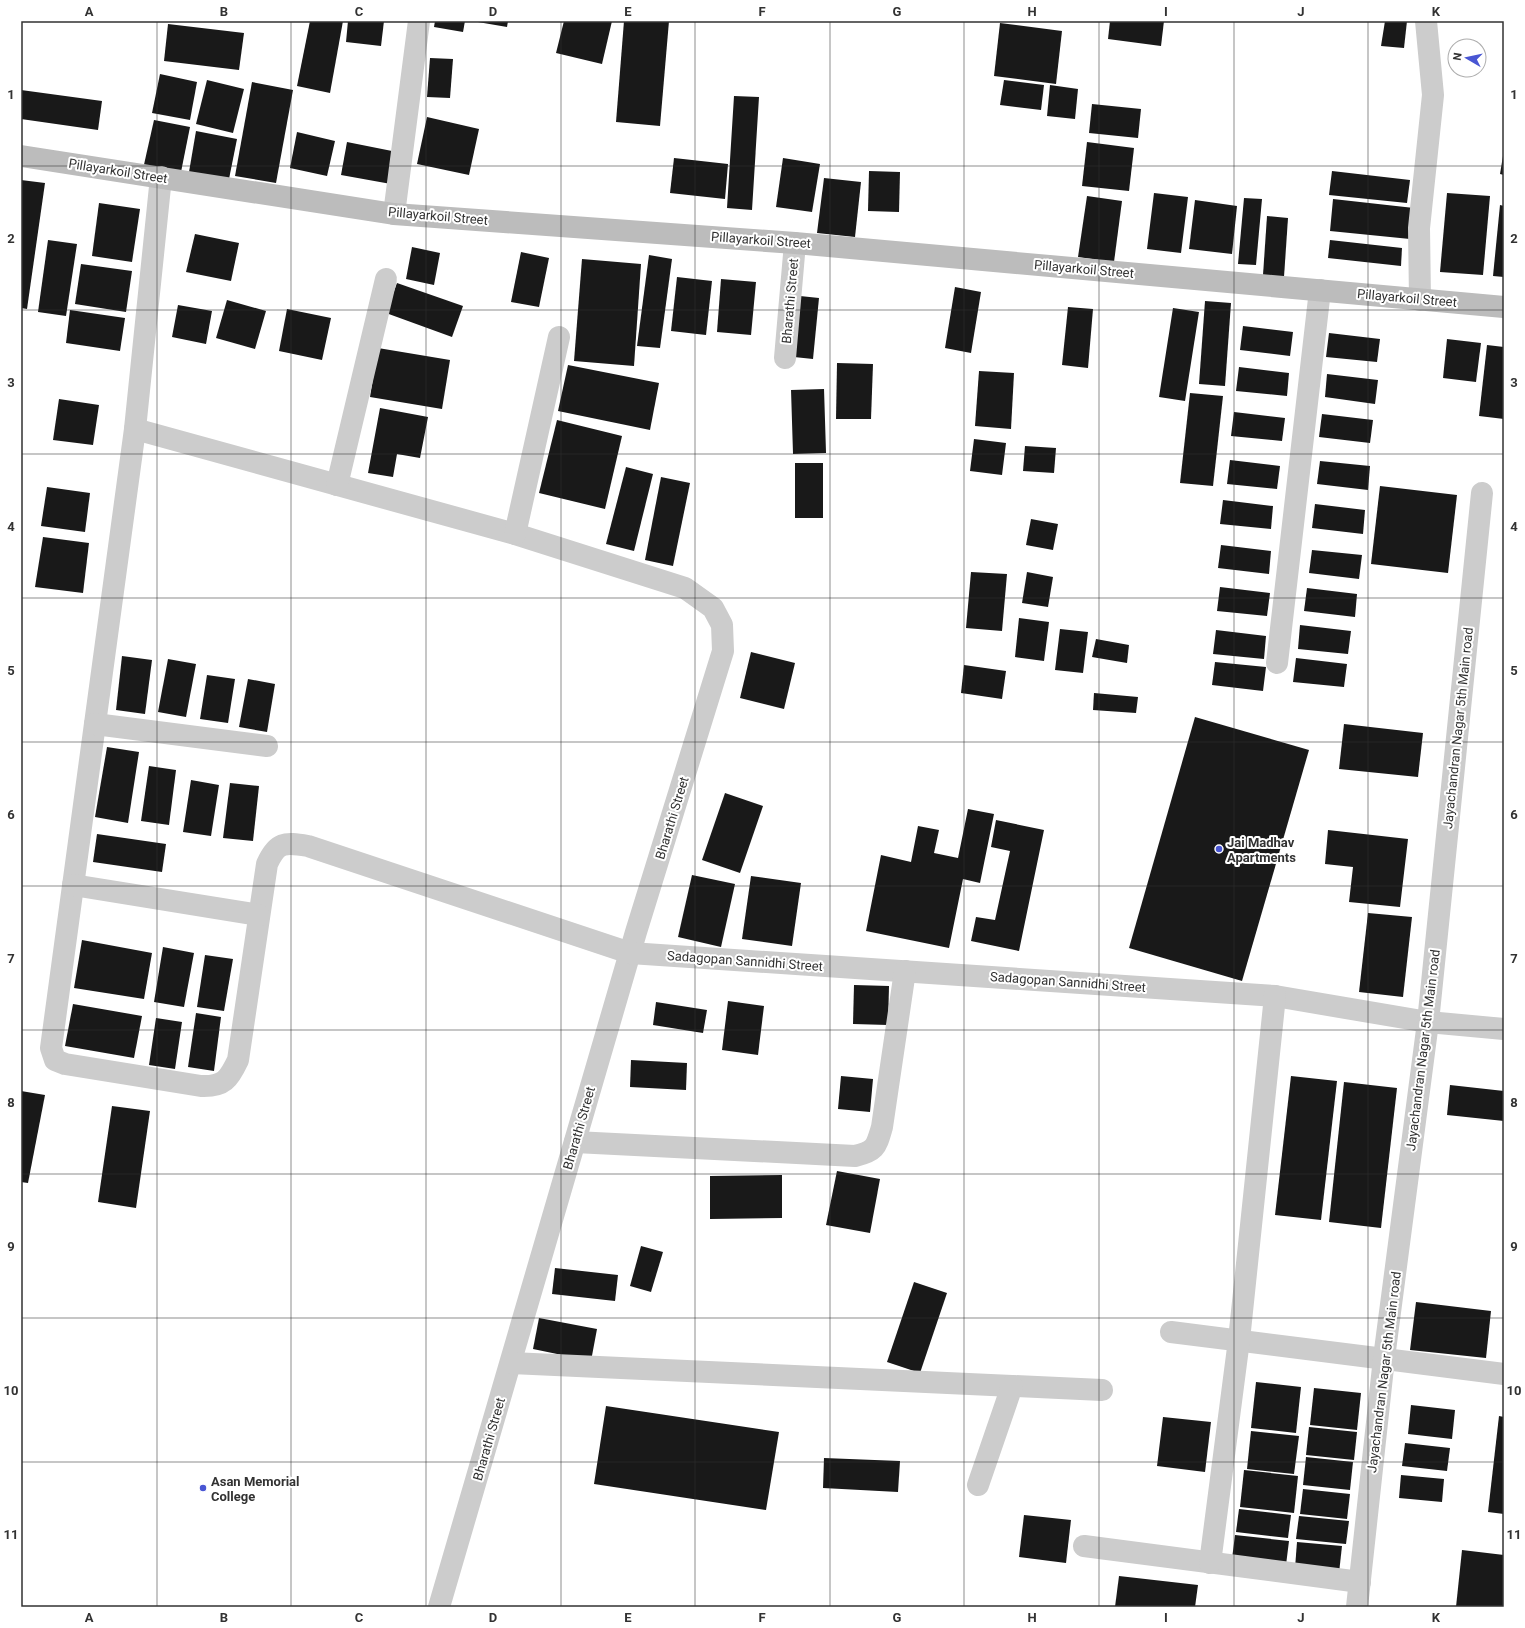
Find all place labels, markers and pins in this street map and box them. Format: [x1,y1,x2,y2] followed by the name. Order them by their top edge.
[1227,835,1296,865] place label: Jai Madhav Apartments
[1214,844,1224,854] marker: Jai Madhav Apartments
[211,1474,300,1504] place label: Asan Memorial College
[198,1483,208,1493] marker: Asan Memorial College

